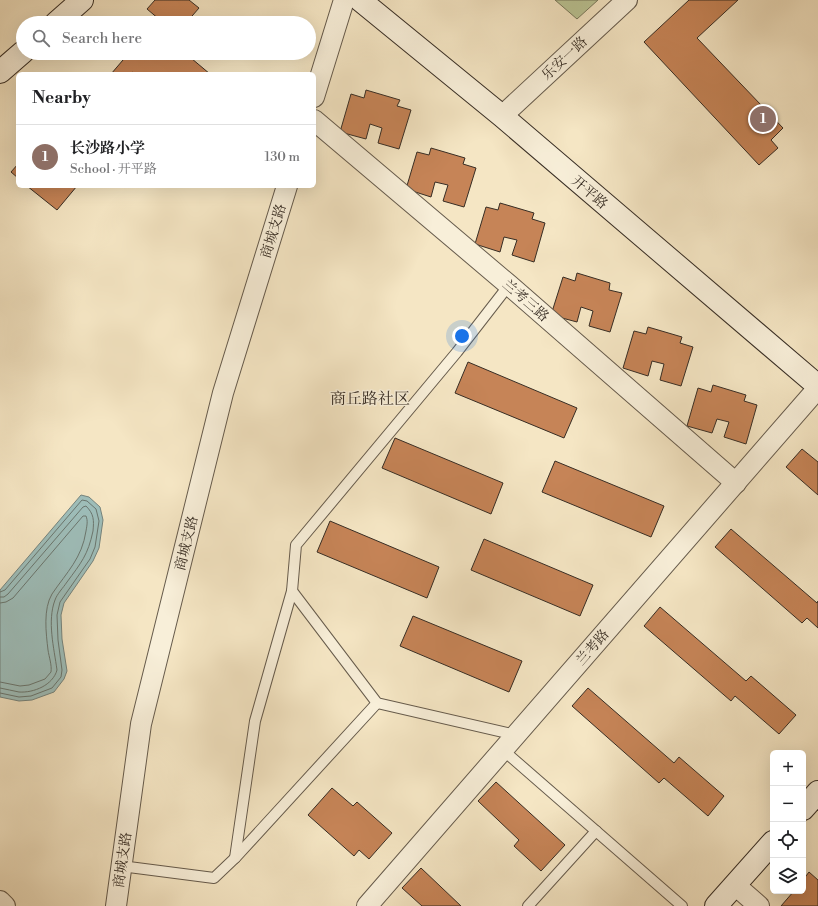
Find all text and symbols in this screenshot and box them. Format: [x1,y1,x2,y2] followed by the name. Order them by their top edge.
[16,16,316,60] search box
[30,27,52,49] icon: search
[62,29,142,48] text: Search here
[538,33,591,84] street label: 乐安一路
[32,87,91,109] text: Nearby
[750,104,776,134] pin: 1
[70,139,145,158] text: 长沙路小学
[42,149,48,165] text: 1
[265,149,300,165] text: 130 m
[70,161,157,177] text: School · 开平路
[568,172,611,213] street label: 开平路
[257,202,291,261] street label: 商城支路
[498,276,552,326] street label: 兰考三路
[452,326,472,346] your location
[330,389,410,409] district label: 商丘路社区
[171,514,202,573] street label: 商城支路
[572,626,613,669] street label: 兰考路
[770,750,806,894] map controls
[770,750,806,786] button: +
[770,786,806,822] button: −
[770,822,806,858] button: locate
[110,831,136,889] street label: 商城支路
[770,858,806,894] button: layers

